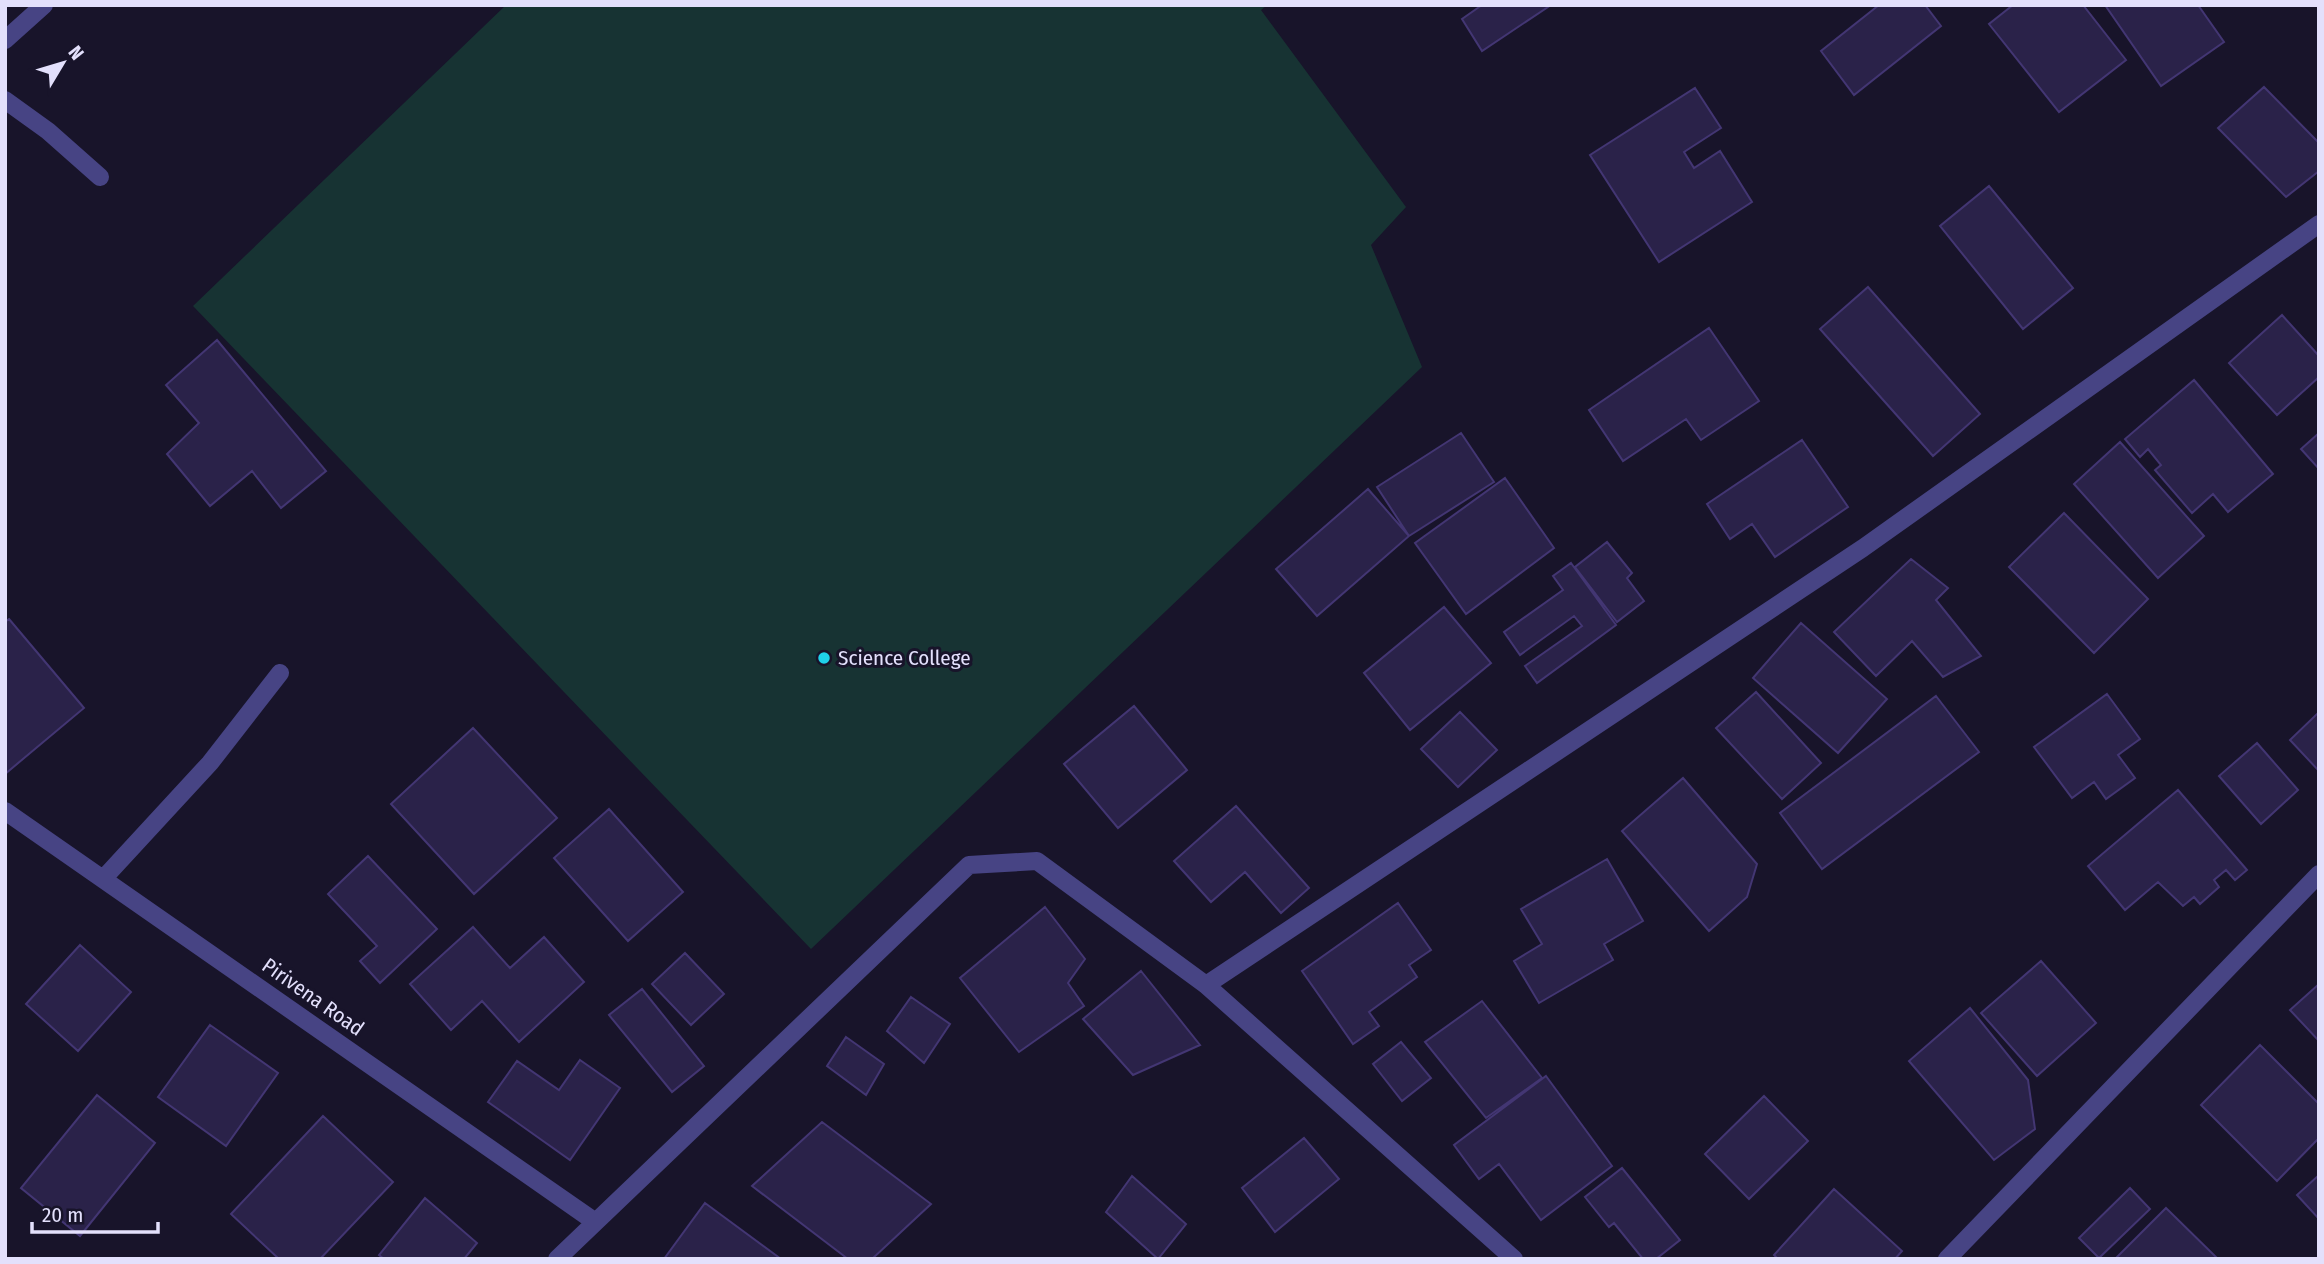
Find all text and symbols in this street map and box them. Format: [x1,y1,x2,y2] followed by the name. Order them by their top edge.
[28,28,98,98] north arrow
[63,41,89,64] text: N
[838,645,971,671] place label: Science College
[816,650,832,666] marker: Science College
[257,952,369,1042] street label: Pirivena Road
[32,1190,158,1234] scale bar
[42,1202,83,1228] text: 20 m

